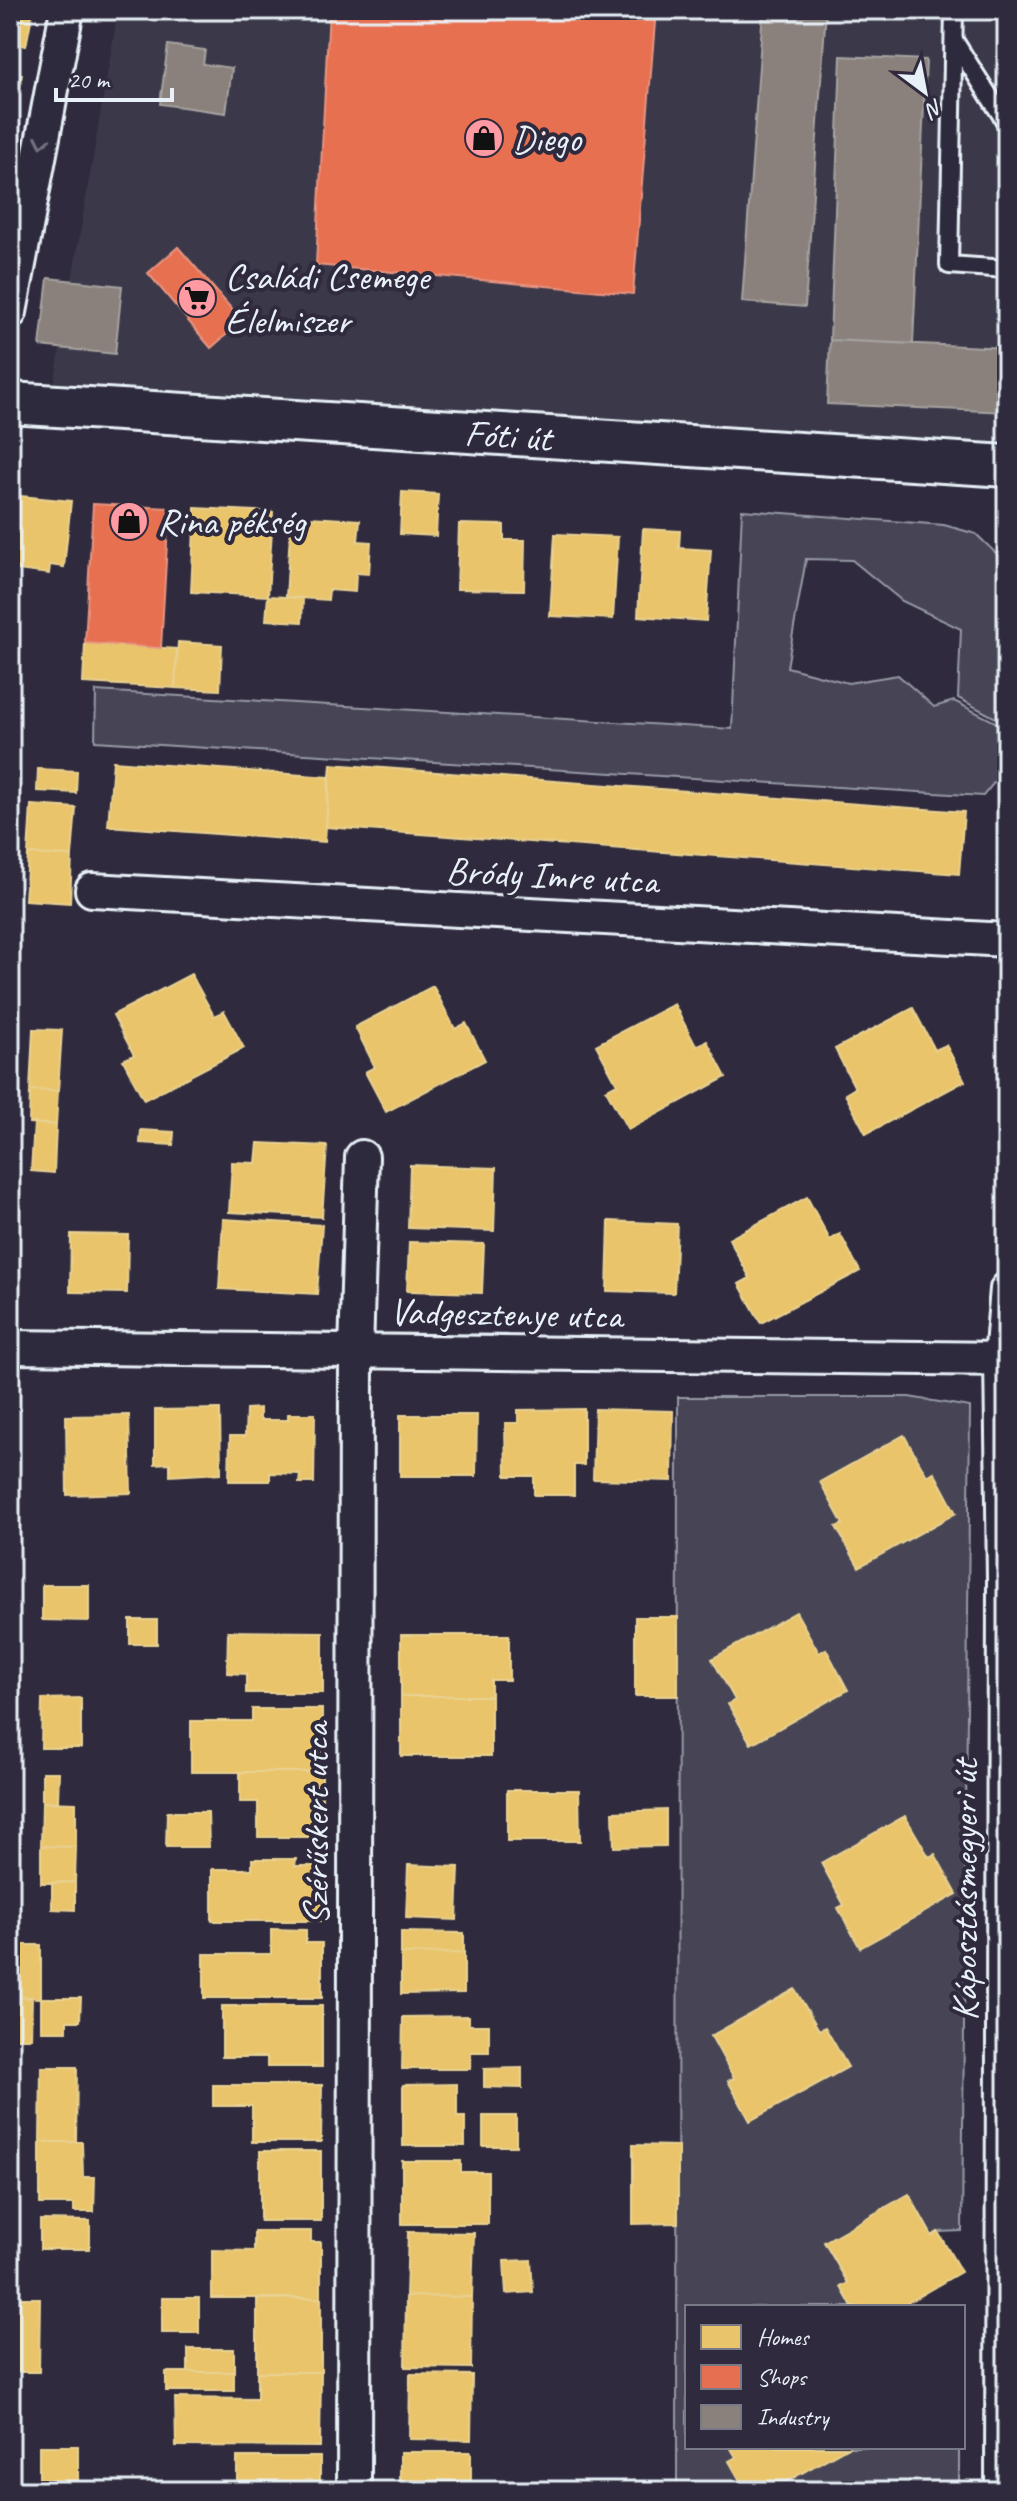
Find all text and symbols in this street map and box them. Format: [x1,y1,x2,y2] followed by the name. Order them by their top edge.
[56,52,172,102] scale bar
[885,52,965,132] north arrow
[68,65,111,95] text: 20 m
[919,93,948,125] text: N
[512,115,582,162] place label: Diego
[463,117,505,159] shop icon: Diego
[35,135,52,148] one-way arrow
[225,253,432,344] place label: Családi Csemege Élelmiszer
[176,277,218,319] supermarket icon: Családi Csemege Élelmiszer
[463,409,556,462] street label: Fóti út
[157,498,307,545] place label: Rina pékség
[108,500,150,542] shop icon: Rina pékség
[445,846,662,905] street label: Bródy Imre utca
[389,1288,626,1339] street label: Vadgesztenye utca
[292,1719,339,1925] street label: Szérűskert utca
[941,1756,988,2021] street label: Káposztásmegyeri út
[685,2305,965,2449] legend
[757,2322,810,2352] text: Homes
[757,2362,808,2392] text: Shops
[757,2402,830,2432] text: Industry

